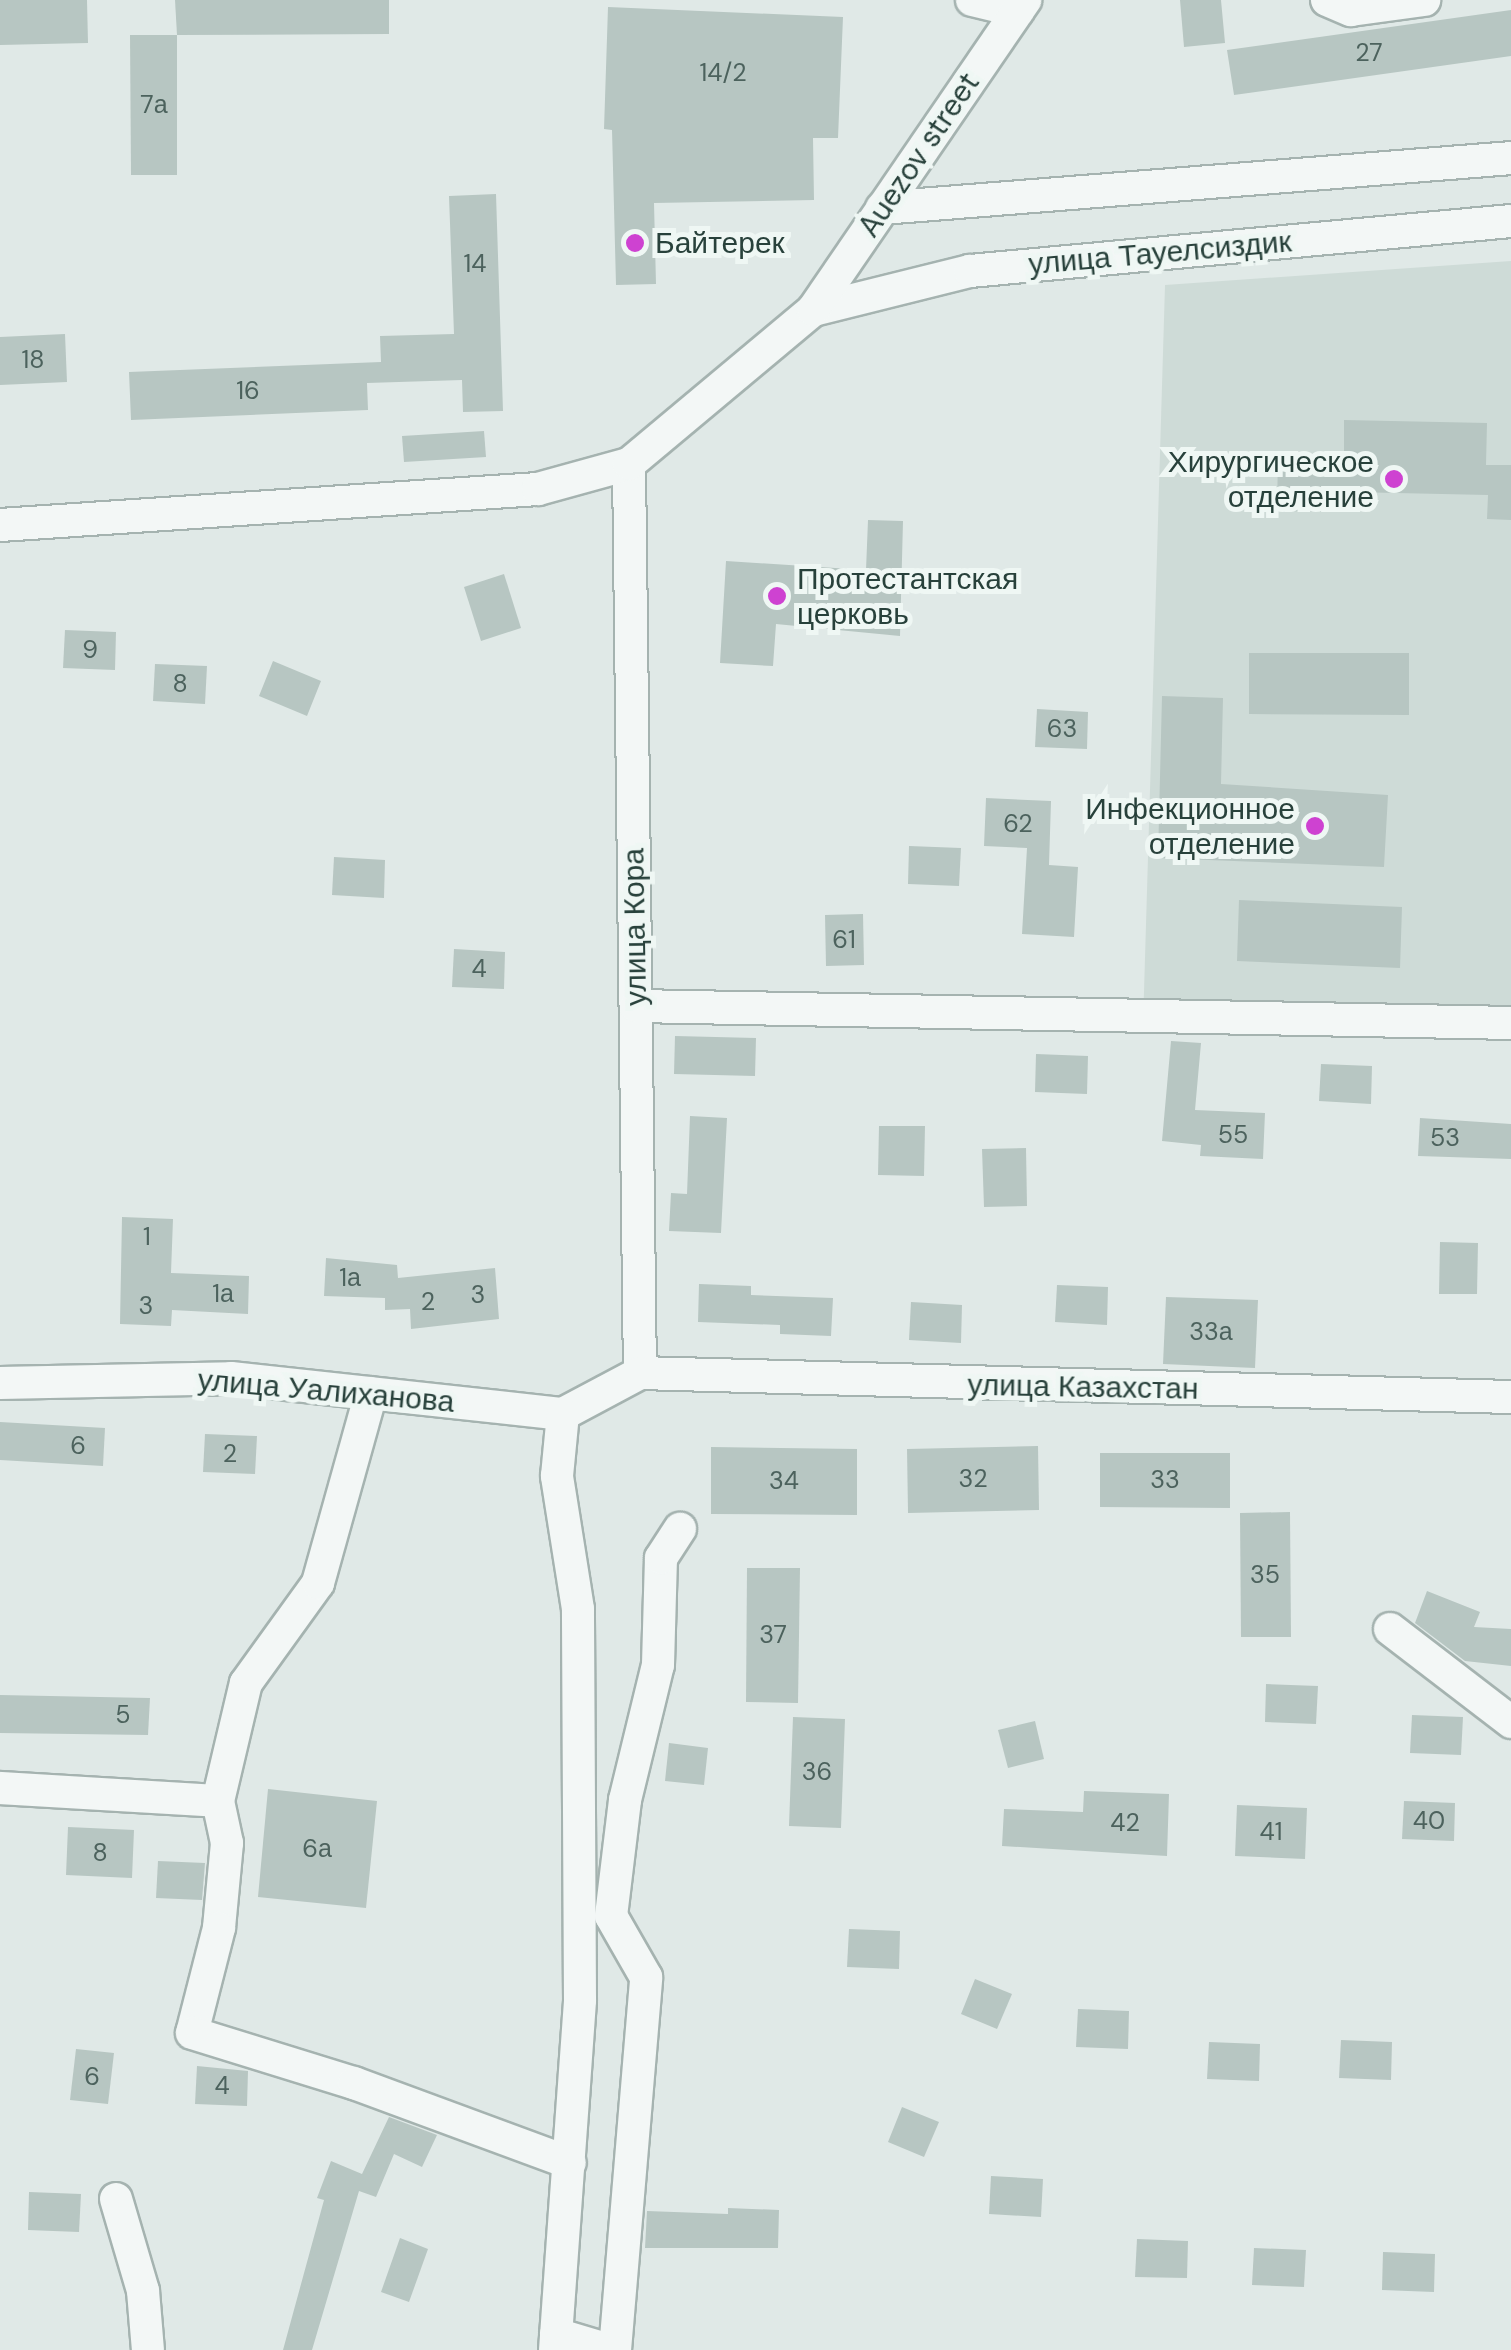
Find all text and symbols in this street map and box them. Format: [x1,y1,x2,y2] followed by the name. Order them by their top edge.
[1355,38,1383,68] house number: 27
[699,58,747,88] house number: 14/2
[851,66,987,244] street label: Auezov street
[140,90,168,120] house number: 7а
[1027,224,1293,282] street label: улица Тауелсиздик
[655,225,785,261] place label: Байтерек
[624,232,646,254] marker: Байтерек
[464,249,486,279] house number: 14
[22,345,44,375] house number: 18
[236,376,260,406] house number: 16
[1168,444,1374,514] place label: Хирургическое отделение
[1383,468,1405,490] marker: Хирургическое отделение
[797,561,1018,632] place label: Протестантская церковь
[766,585,788,607] marker: Протестантская церковь
[82,635,98,665] house number: 9
[172,669,188,699] house number: 8
[1047,714,1077,744] house number: 63
[1085,791,1295,862] place label: Инфекционное отделение
[1003,809,1033,839] house number: 62
[1304,815,1326,837] marker: Инфекционное отделение
[616,848,654,1006] street label: улица Кора
[832,925,856,955] house number: 61
[471,954,487,984] house number: 4
[1218,1120,1248,1150] house number: 55
[1430,1123,1460,1153] house number: 53
[143,1222,151,1252] house number: 1
[339,1263,361,1293] house number: 1а
[212,1279,234,1309] house number: 1а
[471,1280,485,1310] house number: 3
[421,1287,435,1317] house number: 2
[139,1291,153,1321] house number: 3
[1189,1317,1233,1347] house number: 33а
[196,1362,456,1420] street label: улица Уалиханова
[967,1367,1199,1407] street label: улица Казахстан
[70,1431,86,1461] house number: 6
[223,1439,237,1469] house number: 2
[958,1464,988,1494] house number: 32
[1150,1465,1180,1495] house number: 33
[769,1466,799,1496] house number: 34
[1250,1560,1280,1590] house number: 35
[759,1620,787,1650] house number: 37
[115,1700,131,1730] house number: 5
[802,1757,832,1787] house number: 36
[1413,1806,1445,1836] house number: 40
[1110,1808,1140,1838] house number: 42
[1260,1817,1282,1847] house number: 41
[302,1834,332,1864] house number: 6а
[92,1838,108,1868] house number: 8
[84,2062,100,2092] house number: 6
[214,2071,230,2101] house number: 4

